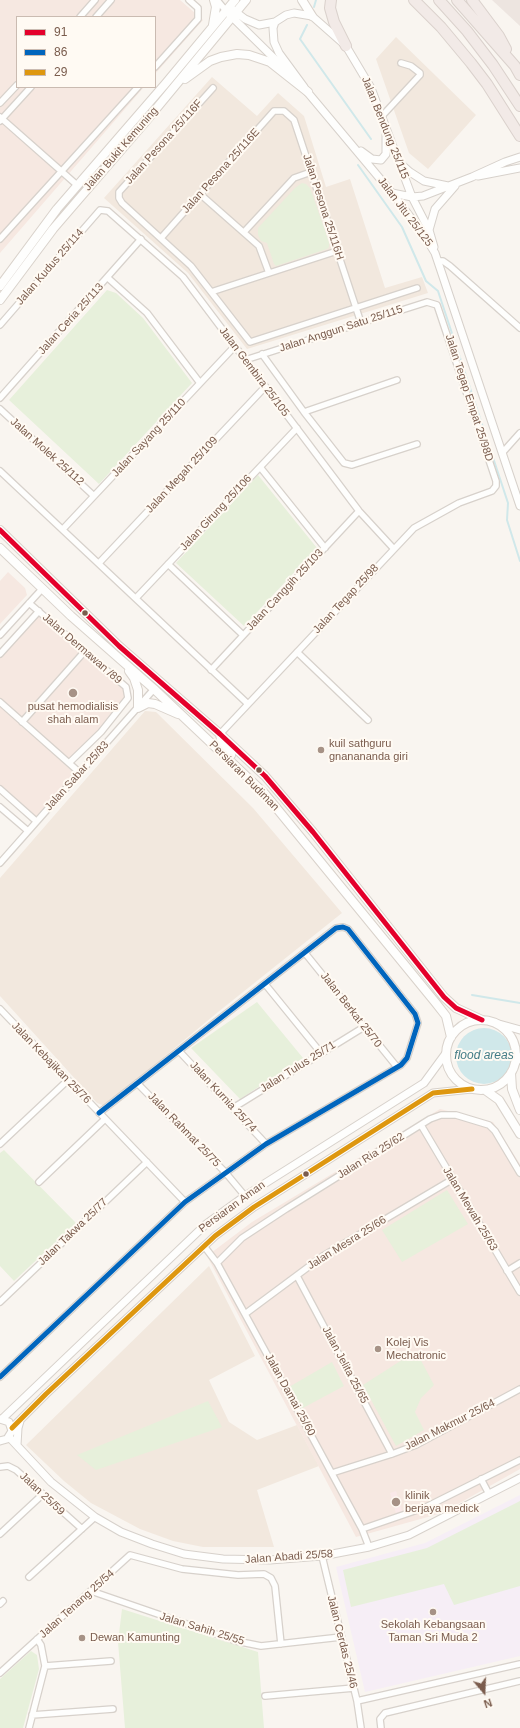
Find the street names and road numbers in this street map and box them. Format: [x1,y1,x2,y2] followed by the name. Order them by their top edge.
[358,75,412,181] street label: Jalan Bendung 25/115
[123,97,205,187] street label: Jalan Pesona 25/116F
[81,105,161,193] street label: Jalan Bukit Kemuning
[179,126,263,216] street label: Jalan Pesona 25/116E
[300,152,346,262] street label: Jalan Pesona 25/116H
[375,175,435,249] street label: Jalan Jitu 25/125
[13,226,87,308] street label: Jalan Kudus 25/114
[35,281,107,357] street label: Jalan Ceria 25/113
[278,303,404,355] street label: Jalan Anggun Satu 25/115
[216,325,292,419] street label: Jalan Gembira 25/105
[442,333,496,463] street label: Jalan Tegap Empat 25/98D
[109,396,189,480] street label: Jalan Sayang 25/110
[7,415,87,489] street label: Jalan Molek 25/112
[143,434,221,516] street label: Jalan Megah 25/109
[177,472,255,554] street label: Jalan Girung 25/106
[244,546,326,634] street label: Jalan Canggih 25/103
[311,562,381,636] street label: Jalan Tegap 25/98
[40,611,124,687] street label: Jalan Dermawan /89
[42,738,112,814] street label: Jalan Sabar 25/83
[206,738,282,814] street label: Persiaran Budiman
[318,970,384,1050] street label: Jalan Berkat 25/70
[9,1019,93,1107] street label: Jalan Kebajikan 25/76
[258,1039,338,1095] street label: Jalan Tulus 25/71
[187,1059,259,1135] street label: Jalan Kurnia 25/74
[145,1090,223,1170] street label: Jalan Rahmat 25/75
[335,1130,407,1182] street label: Jalan Ria 25/62
[440,1165,500,1253] street label: Jalan Mewah 25/63
[196,1178,268,1236] street label: Persiaran Aman
[36,1196,110,1268] street label: Jalan Takwa 25/77
[305,1213,389,1273] street label: Jalan Mesra 25/66
[319,1324,371,1406] street label: Jalan Jelita 25/65
[262,1352,318,1438] street label: Jalan Damai 25/60
[403,1396,497,1454] street label: Jalan Makmur 25/64
[17,1470,67,1518] street label: Jalan 25/59
[245,1547,333,1567] street label: Jalan Abadi 25/58
[37,1567,117,1641] street label: Jalan Tenang 25/54
[324,1594,360,1690] street label: Jalan Cerdas 25/46
[158,1610,246,1648] street label: Jalan Sahih 25/55

